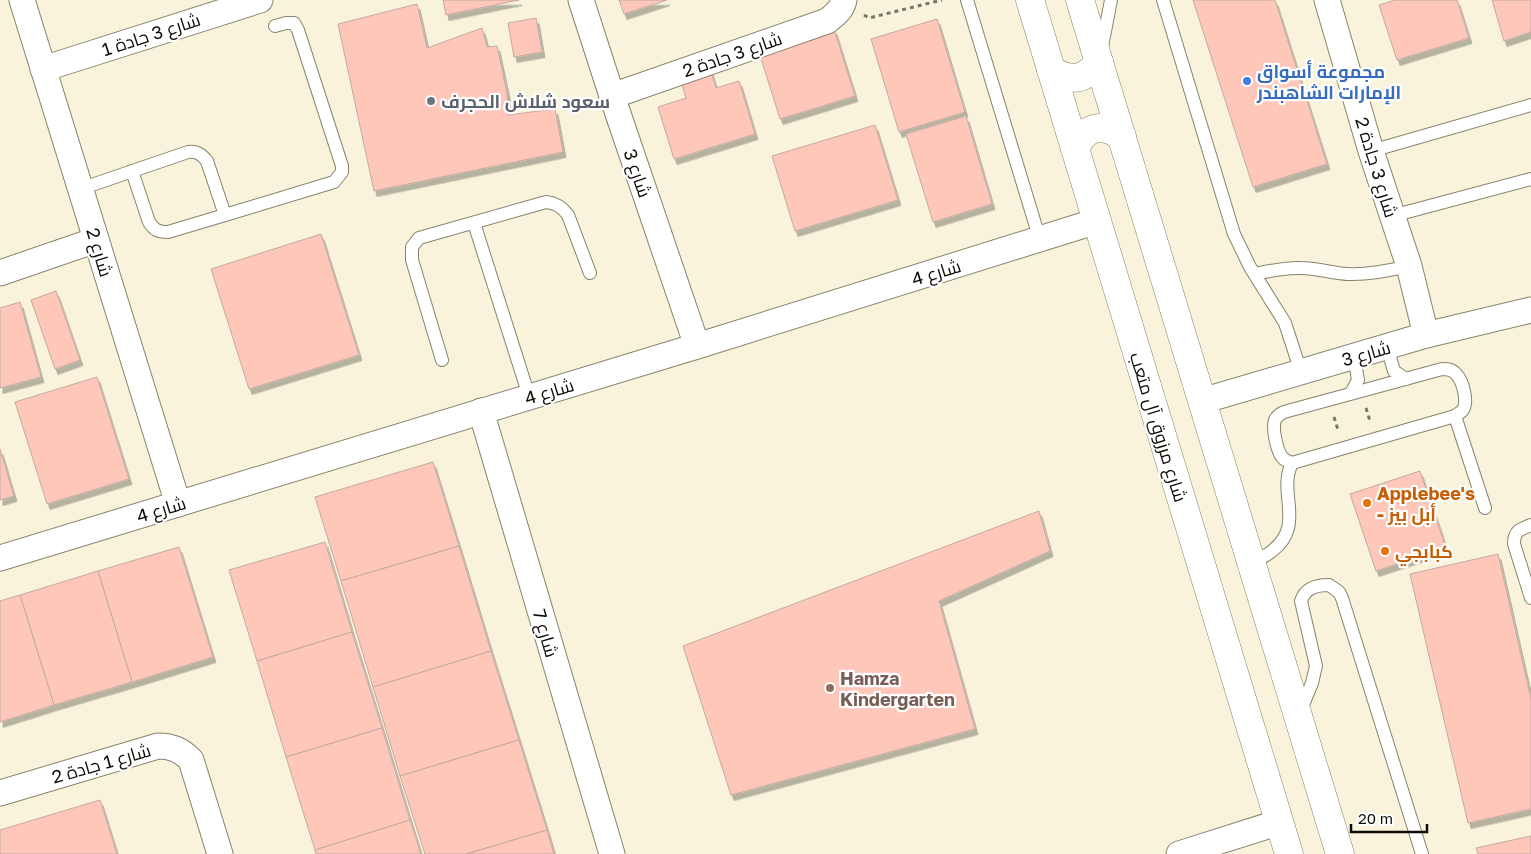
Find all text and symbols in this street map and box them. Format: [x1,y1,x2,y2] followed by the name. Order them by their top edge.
[99,8,204,62] street label: شارع 3 جادة 1
[679,27,785,83] street label: شارع 3 جادة 2
[1256,59,1401,105] place label: مجموعة أسواق الإمارات الشاهبندر
[1241,75,1253,87] marker: مجموعة أسواق الإمارات الشاهبندر
[441,90,610,113] place label: سعود شلاش الحجرف
[425,95,437,107] marker: سعود شلاش الحجرف
[1349,114,1403,220] street label: شارع 3 جادة 2
[618,146,657,201] street label: شارع 3
[80,225,118,280] street label: شارع 2
[909,254,964,292] street label: شارع 4
[1339,336,1394,372] street label: شارع 3
[1124,350,1192,505] street label: شارع مرزوق آل متعب
[522,373,577,411] street label: شارع 4
[1377,482,1475,526] place label: Applebee's - أبل بيز
[134,491,189,529] street label: شارع 4
[1361,497,1373,509] marker: Applebee's - أبل بيز
[1395,540,1453,567] place label: كبابجي
[1379,545,1391,557] marker: كبابجي
[527,606,563,660] street label: شارع 7
[840,667,955,710] place label: Hamza Kindergarten
[824,682,836,694] marker: Hamza Kindergarten
[49,738,154,790] street label: شارع 1 جادة 2
[1351,802,1427,834] scale bar
[1358,809,1393,827] text: 20 m

